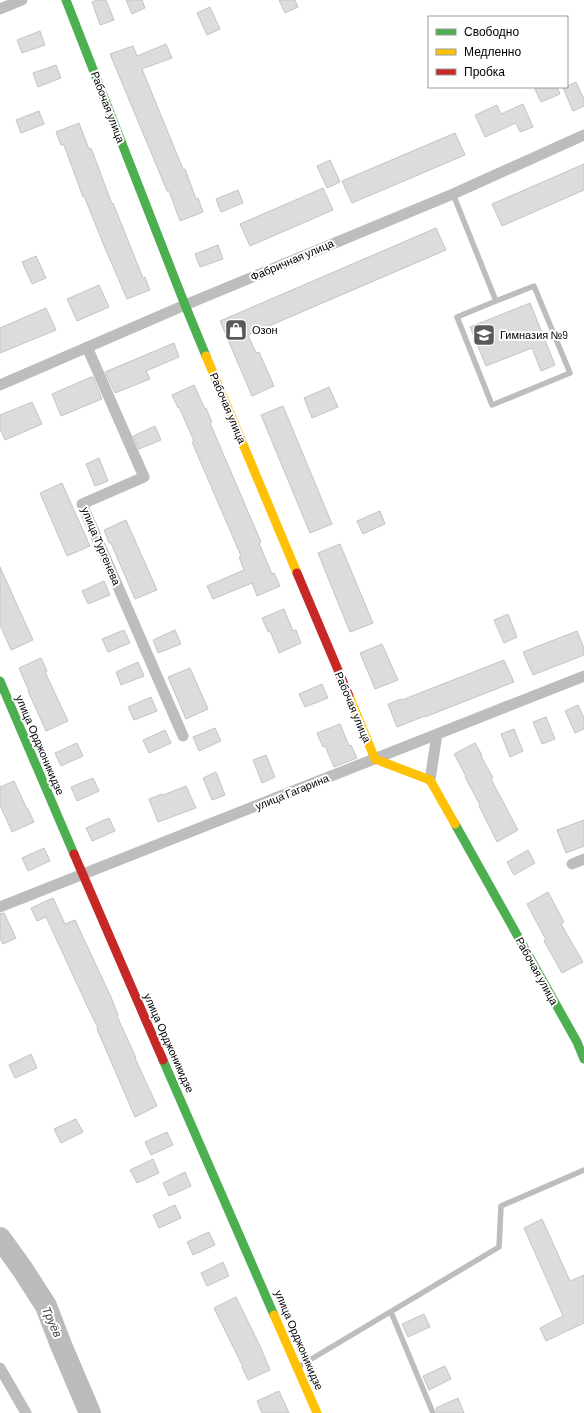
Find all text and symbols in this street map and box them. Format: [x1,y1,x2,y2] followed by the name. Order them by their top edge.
[428,16,568,88] legend
[464,24,519,39] text: Свободно
[464,44,521,59] text: Медленно
[464,64,505,79] text: Пробка
[89,69,128,145] street label: Рабочая улица
[248,236,336,283] street label: Фабричная улица
[223,317,249,343] shop icon: Озон
[471,322,497,348] school or university icon: Гимназия №9
[252,323,278,336] place label: Озон
[500,328,568,341] place label: Гимназия №9
[208,371,250,446] street label: Рабочая улица
[79,505,124,588] street label: улица Тургенева
[333,670,375,745] street label: Рабочая улица
[13,693,67,797] street label: улица Орджоникидзе
[253,771,331,812] street label: улица Гагарина
[513,935,562,1008] street label: Рабочая улица
[142,991,197,1094] street label: улица Орджоникидзе
[272,1288,326,1392] street label: улица Орджоникидзе
[39,1304,66,1340] water label: Труёв

